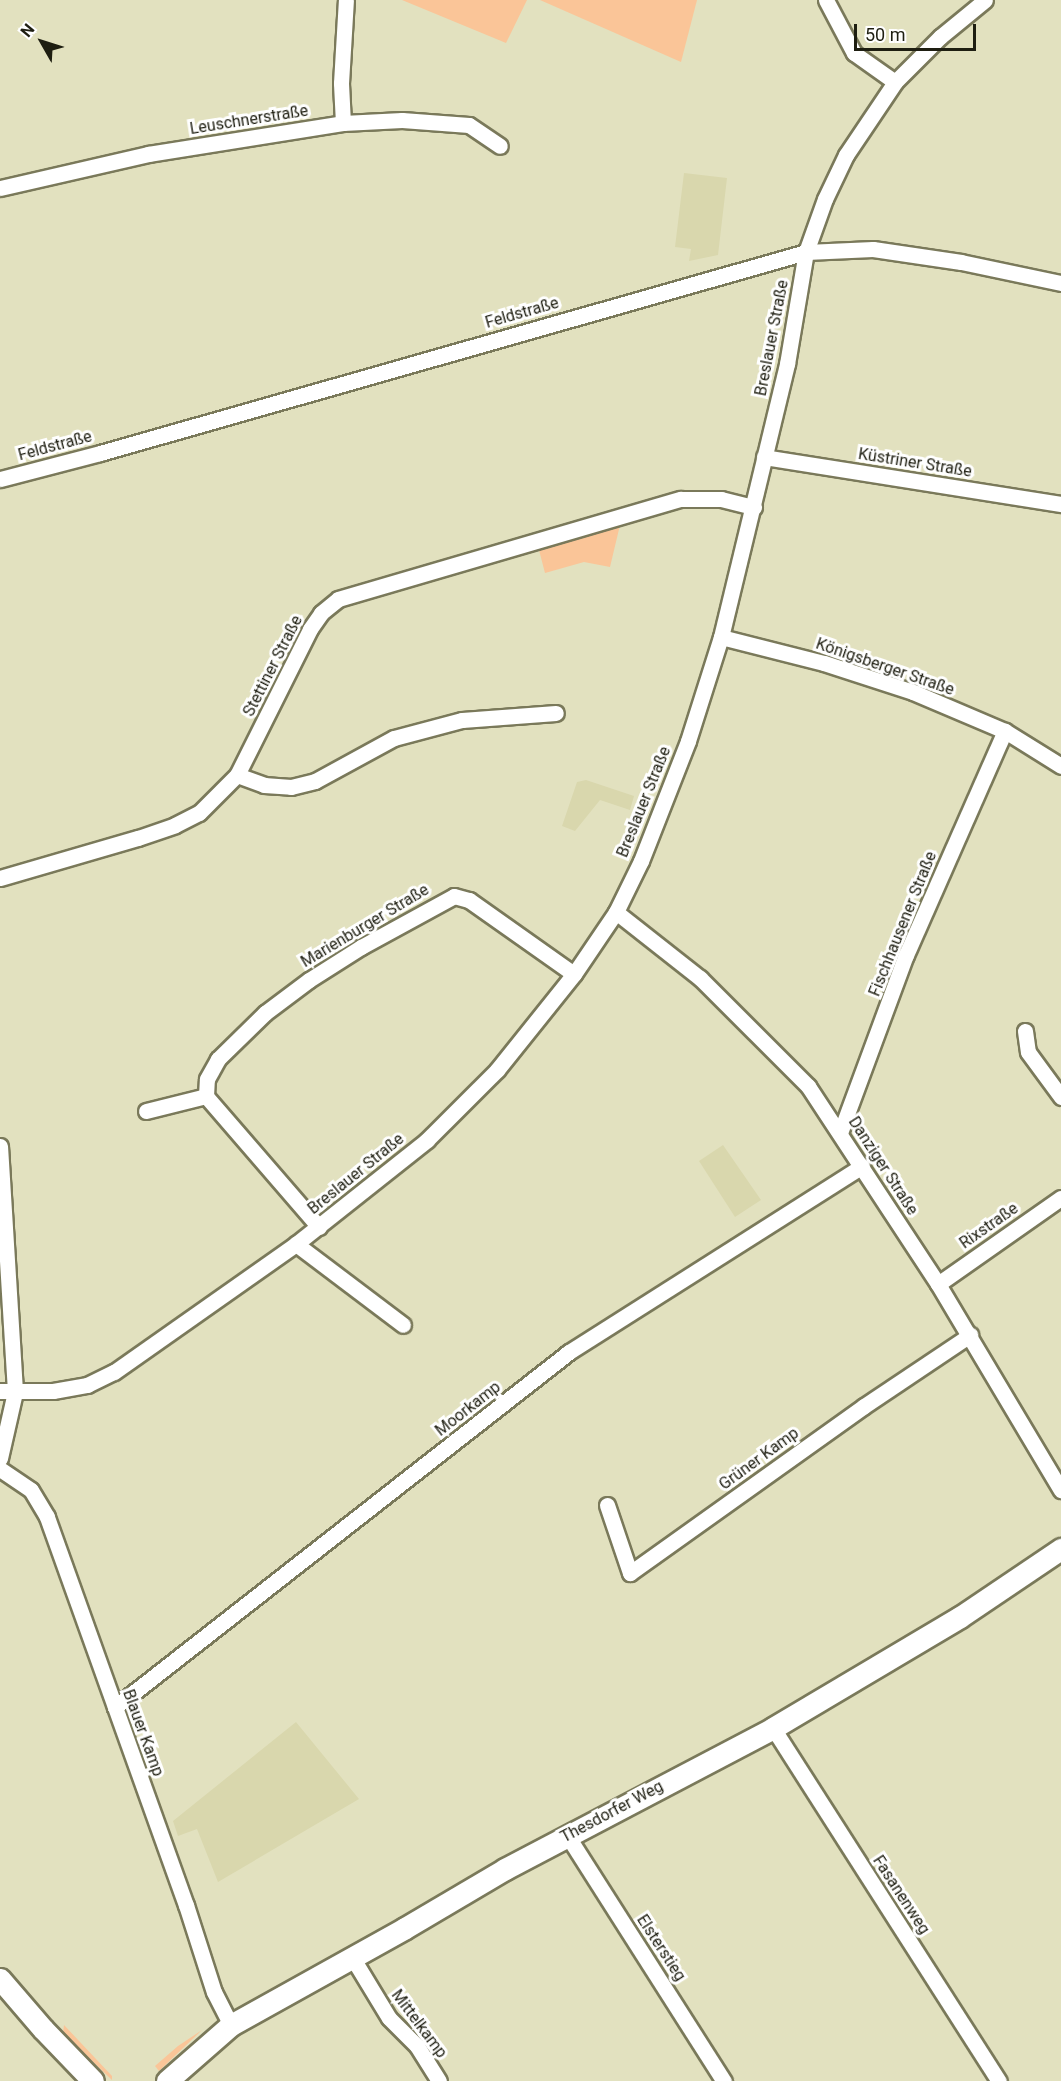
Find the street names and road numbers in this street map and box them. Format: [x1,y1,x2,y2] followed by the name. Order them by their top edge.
[189,101,309,139] street label: Leuschnerstraße
[751,278,793,398] street label: Breslauer Straße
[483,293,561,333] street label: Feldstraße
[16,427,94,465] street label: Feldstraße
[857,445,973,481] street label: Küstriner Straße
[239,612,307,720] street label: Stettiner Straße
[813,634,957,700] street label: Königsberger Straße
[613,744,675,860] street label: Breslauer Straße
[865,849,941,999] street label: Fischhausener Straße
[298,880,432,972] street label: Marienburger Straße
[844,1113,922,1219] street label: Danziger Straße
[304,1129,408,1219] street label: Breslauer Straße
[956,1199,1022,1253] street label: Rixstraße
[432,1378,504,1440] street label: Moorkamp
[715,1424,803,1494] street label: Grüner Kamp
[118,1687,168,1779] street label: Blauer Kamp
[557,1777,667,1847] street label: Thesdorfer Weg
[868,1852,934,1938] street label: Fasanenweg
[632,1911,690,1985] street label: Elsterstieg
[387,1986,451,2062] street label: Mittelkamp

